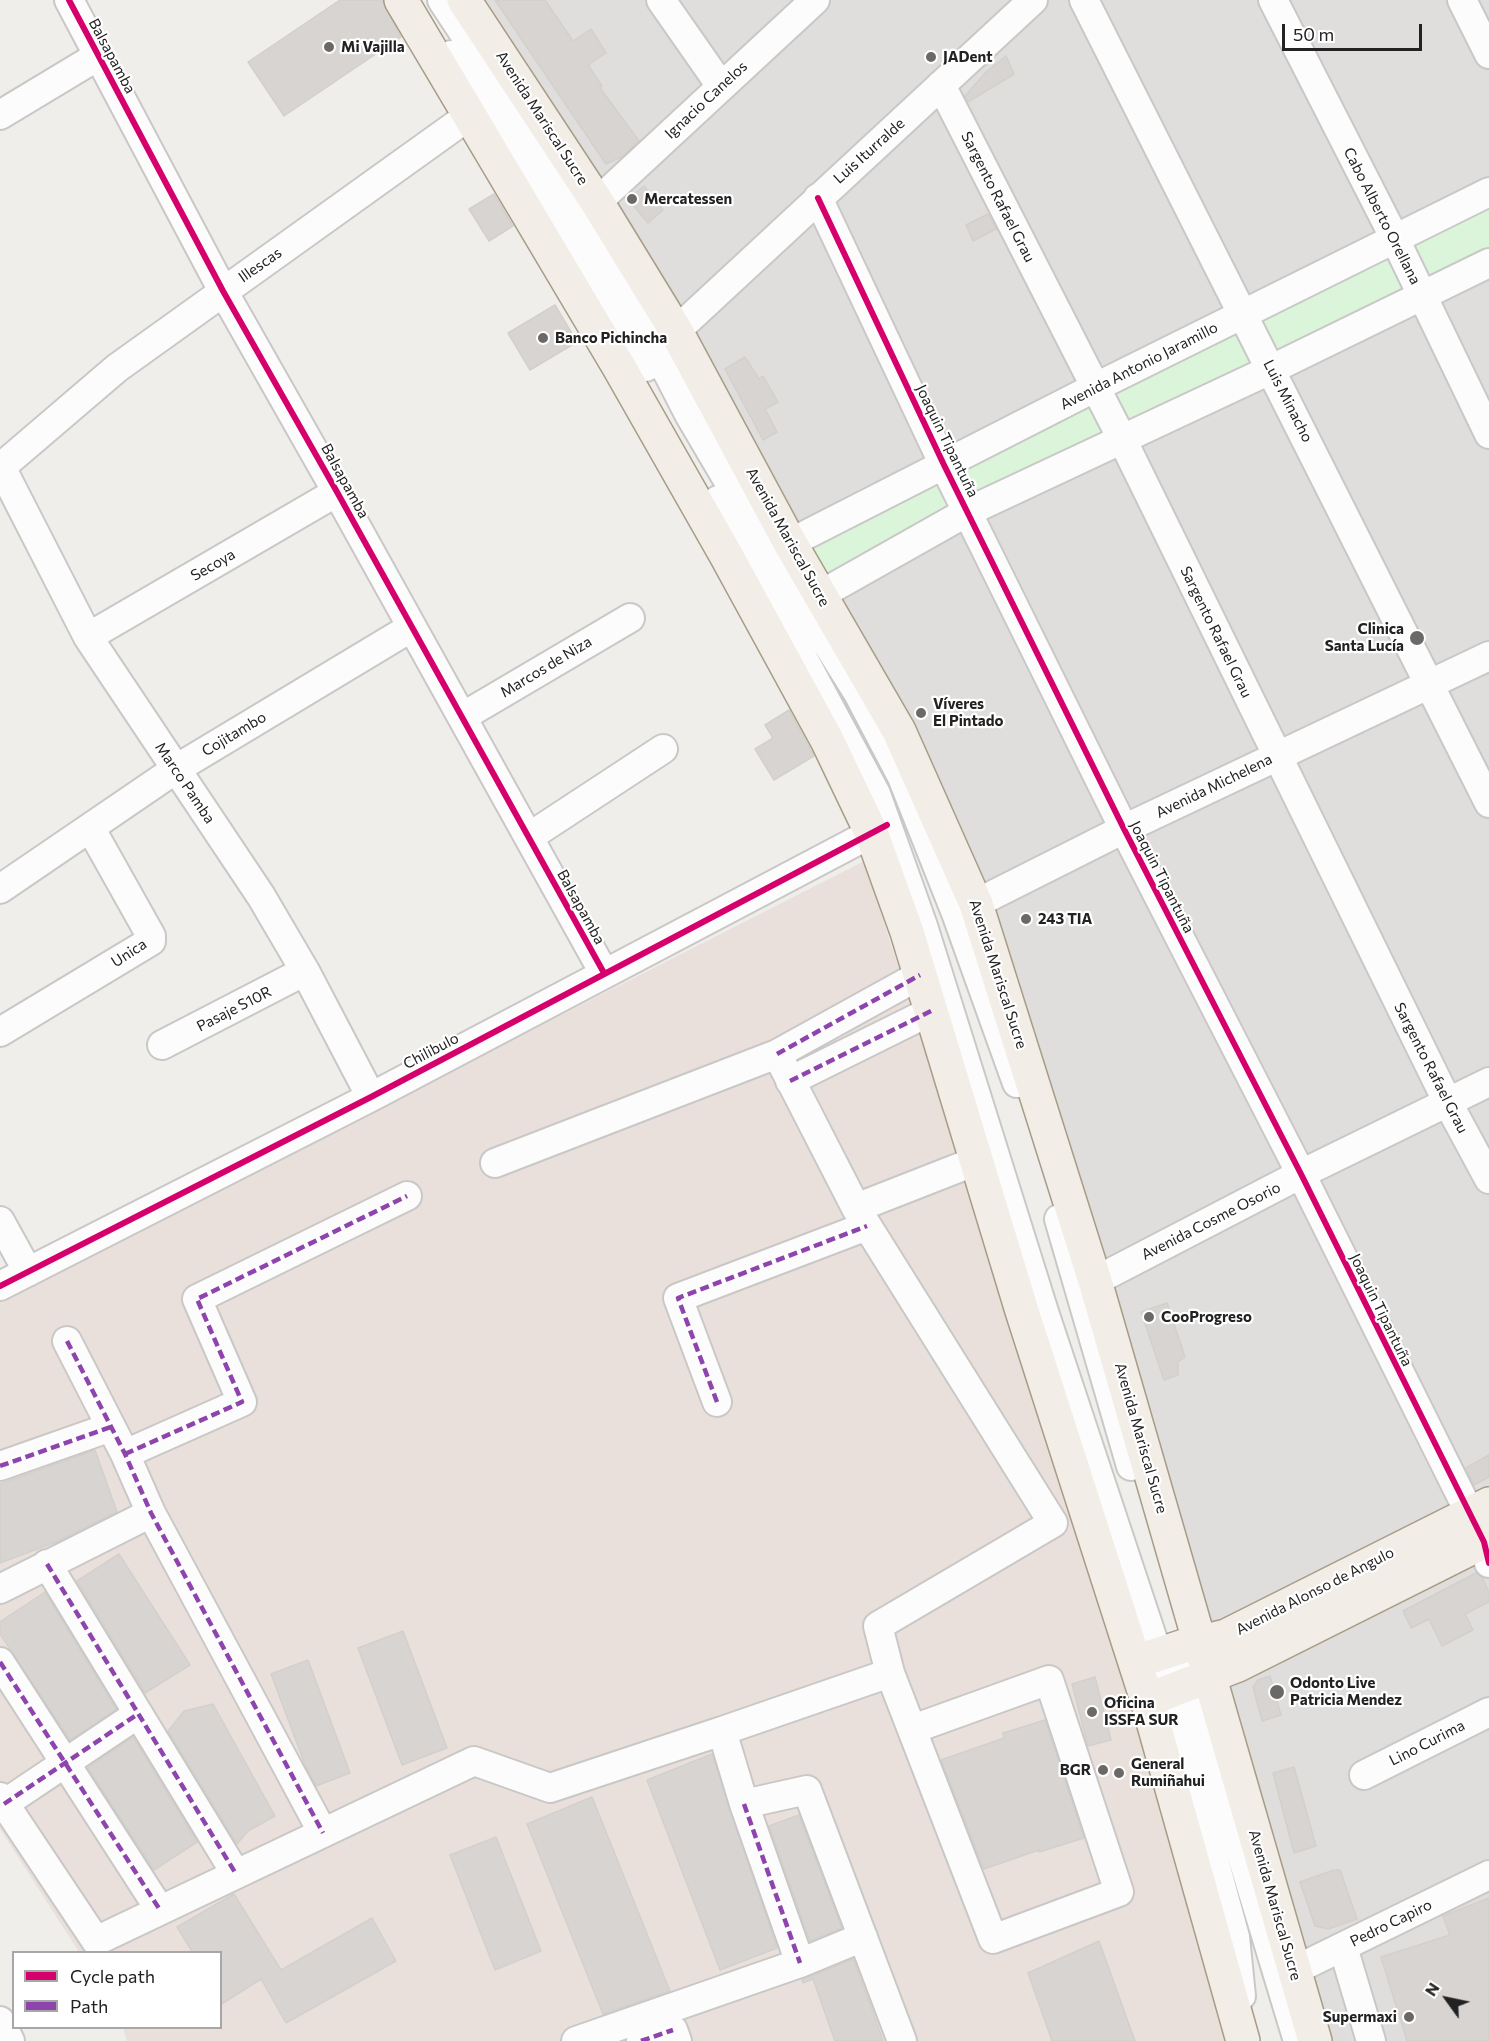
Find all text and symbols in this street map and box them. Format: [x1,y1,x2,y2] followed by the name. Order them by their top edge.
[1285,12,1424,50] scale bar
[85,15,139,97] street label: Balsapamba
[1293,23,1334,45] text: 50 m
[341,38,405,56] place label: Mi Vajilla
[322,40,336,54] marker: Mi Vajilla
[492,48,592,188] street label: Avenida Mariscal Sucre
[943,48,992,66] place label: JADent
[924,50,938,64] marker: JADent
[661,57,751,143] street label: Ignacio Canelos
[830,114,908,188] street label: Luis Iturralde
[957,129,1039,265] street label: Sargento Rafael Grau
[1340,144,1424,288] street label: Cabo Alberto Orellana
[644,190,732,208] place label: Mercatessen
[625,192,639,206] marker: Mercatessen
[235,244,285,286] street label: Illescas
[1057,318,1221,414] street label: Avenida Antonio Jaramillo
[555,329,667,347] place label: Banco Pichincha
[536,331,550,345] marker: Banco Pichincha
[1260,357,1316,445] street label: Luis Minacho
[912,382,982,500] street label: Joaquin Tipantuña
[317,441,373,521] street label: Balsapamba
[742,464,834,610] street label: Avenida Mariscal Sucre
[188,545,238,585] street label: Secoya
[1176,563,1256,701] street label: Sargento Rafael Grau
[1325,620,1404,655] place label: Clinica Santa Lucía
[1408,629,1426,647] marker: Clinica Santa Lucía
[497,633,595,701] street label: Marcos de Niza
[933,695,1003,730] place label: Víveres El Pintado
[914,706,928,720] marker: Víveres El Pintado
[199,708,269,760] street label: Cojitambo
[151,739,219,827] street label: Marco Pamba
[1153,750,1275,822] street label: Avenida Michelena
[1126,818,1198,936] street label: Joaquin Tipantuña
[553,867,609,947] street label: Balsapamba
[965,897,1031,1051] street label: Avenida Mariscal Sucre
[1038,910,1092,928] place label: 243 TIA
[1019,912,1033,926] marker: 243 TIA
[108,935,150,971] street label: Unica
[194,982,274,1036] street label: Pasaje S10R
[1390,1000,1472,1136] street label: Sargento Rafael Grau
[400,1029,462,1073] street label: Chilibulo
[1138,1178,1284,1264] street label: Avenida Cosme Osorio
[1346,1251,1416,1369] street label: Joaquin Tipantuña
[1161,1308,1252,1326] place label: CooProgreso
[1142,1310,1156,1324] marker: CooProgreso
[1111,1361,1171,1515] street label: Avenida Mariscal Sucre
[1233,1543,1397,1639] street label: Avenida Alonso de Angulo
[1290,1674,1402,1709] place label: Odonto Live Patricia Mendez
[1268,1683,1286,1701] marker: Odonto Live Patricia Mendez
[1104,1694,1179,1729] place label: Oficina ISSFA SUR
[1085,1705,1099,1719] marker: Oficina ISSFA SUR
[1386,1716,1468,1770] street label: Lino Curima
[1131,1755,1205,1790] place label: General Rumiñahui
[1060,1761,1091,1779] place label: BGR
[1096,1763,1110,1777] marker: BGR
[1112,1766,1126,1780] marker: General Rumiñahui
[1245,1828,1305,1982] street label: Avenida Mariscal Sucre
[1347,1895,1435,1951] street label: Pedro Capiro
[12,1951,222,2029] legend
[70,1965,155,1987] text: Cycle path
[1417,1969,1477,2029] north arrow
[1420,1979,1443,1999] text: N
[70,1995,108,2017] text: Path
[1323,2008,1397,2026] place label: Supermaxi
[1402,2010,1416,2024] marker: Supermaxi

